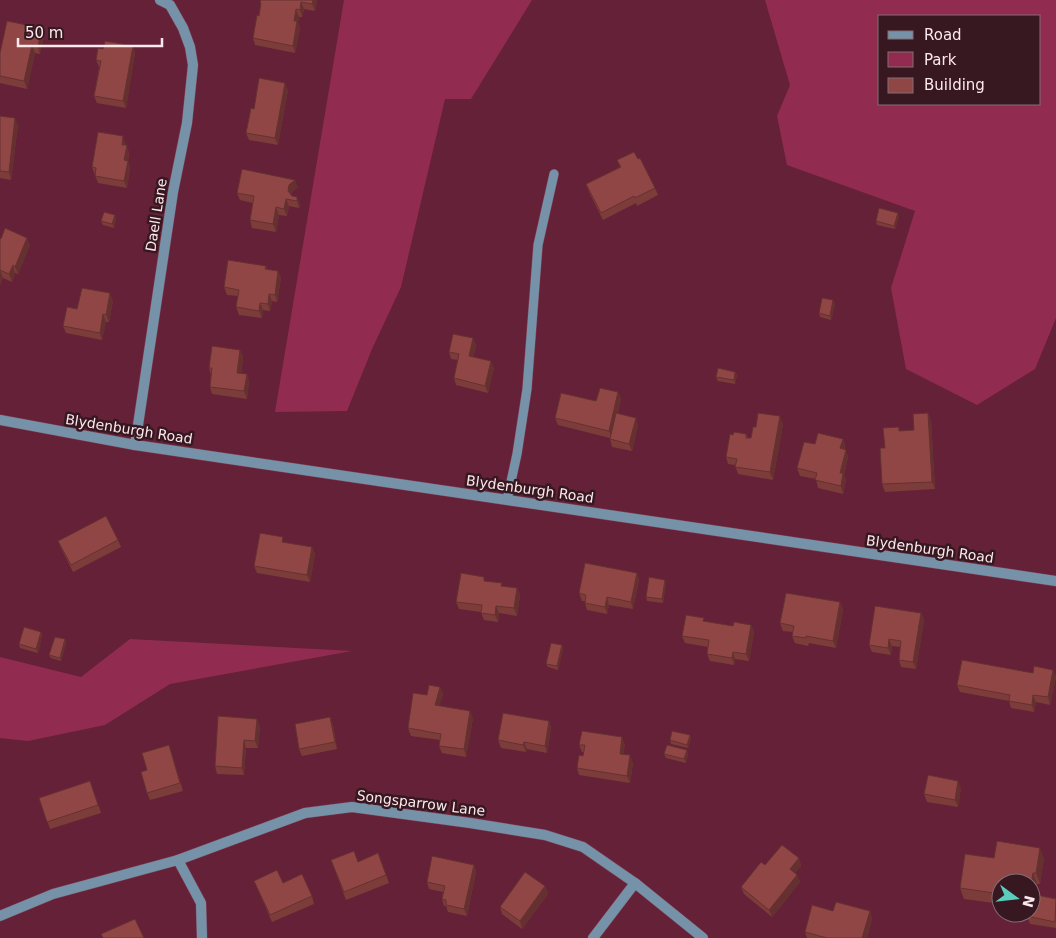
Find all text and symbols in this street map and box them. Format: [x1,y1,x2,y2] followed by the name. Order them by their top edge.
[18,15,161,47] scale bar
[878,15,1041,105] legend
[25,24,63,42] text: 50 m
[924,26,962,44] text: Road
[924,51,957,69] text: Park
[924,76,985,94] text: Building
[142,177,170,253] street label: Daell Lane
[64,411,194,447] street label: Blydenburgh Road
[465,472,595,506] street label: Blydenburgh Road
[865,532,995,566] street label: Blydenburgh Road
[356,787,486,819] street label: Songsparrow Lane
[991,873,1041,923] north arrow
[1019,894,1038,909] text: N

